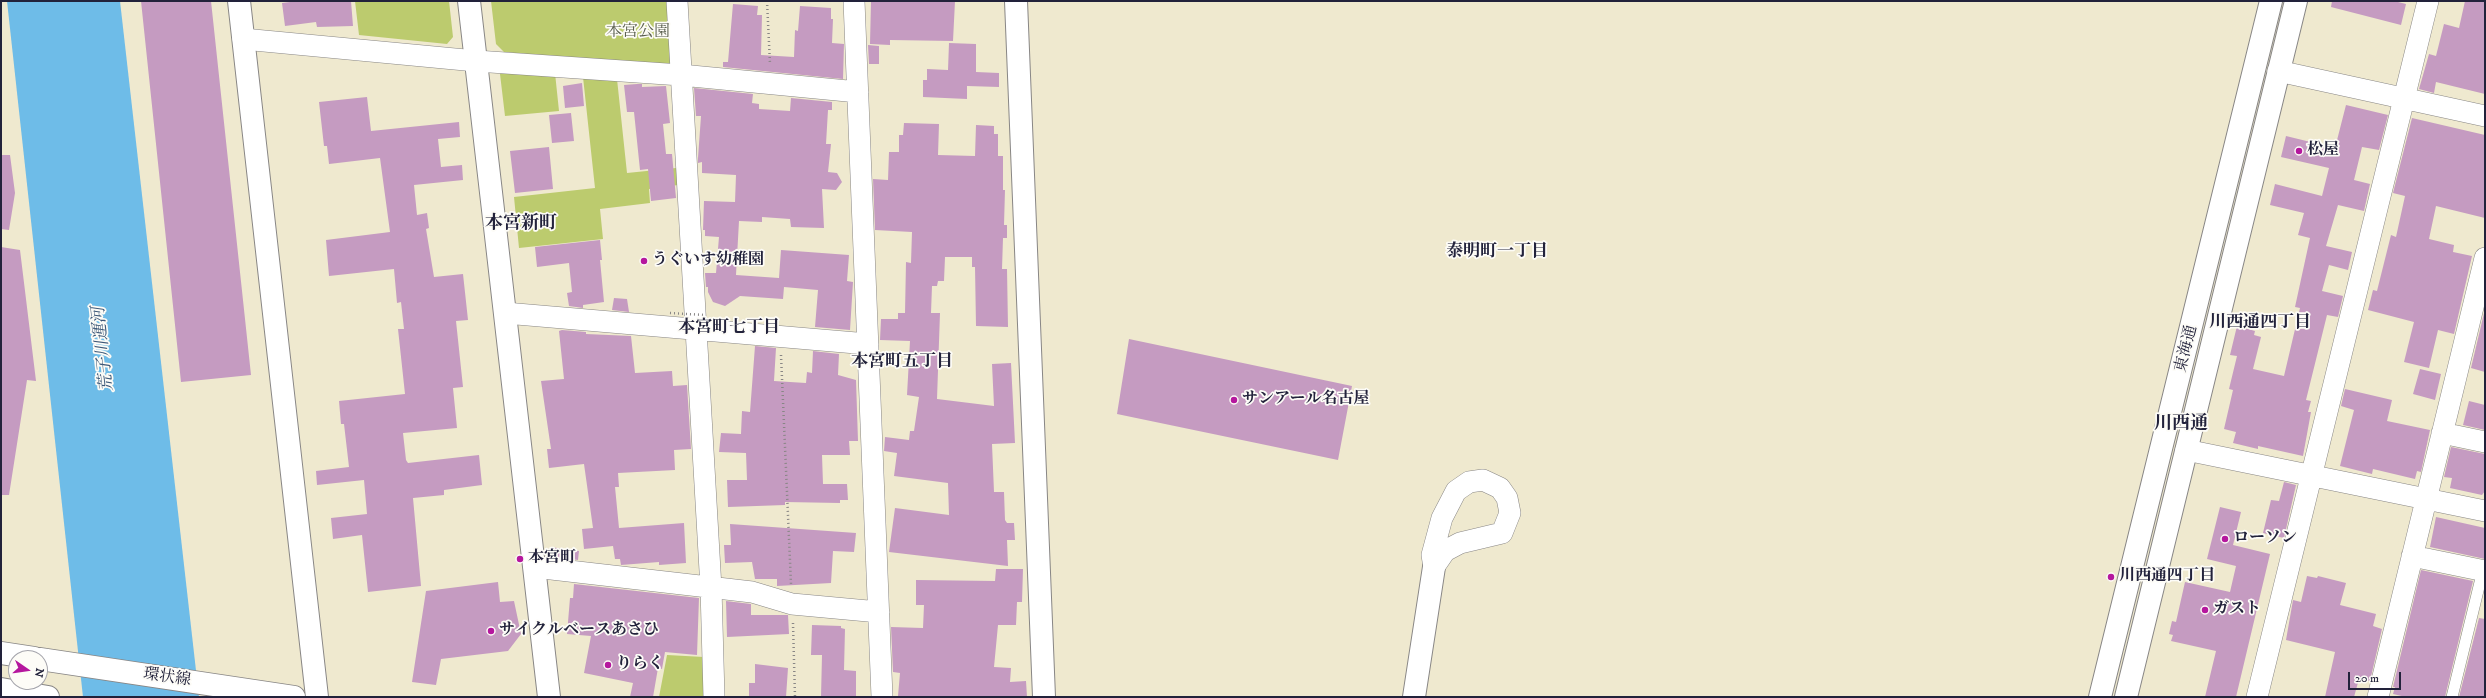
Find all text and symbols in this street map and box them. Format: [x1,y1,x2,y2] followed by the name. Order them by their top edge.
[606,23,670,43] park label: 本宮公園
[2307,141,2339,161] place label: 松屋
[2294,146,2304,156] marker: 松屋
[485,213,557,235] district label: 本宮新町
[1446,242,1548,262] district label: 泰明町一丁目
[652,251,764,271] place label: うぐいす幼稚園
[639,256,649,266] marker: うぐいす幼稚園
[89,306,119,392] water label: 荒子川運河
[2209,313,2311,333] district label: 川西通四丁目
[678,318,780,338] district label: 本宮町七丁目
[2172,323,2202,375] street label: 東海通
[851,352,953,372] district label: 本宮町五丁目
[1242,390,1370,410] place label: サンアール名古屋
[1229,395,1239,405] marker: サンアール名古屋
[2154,413,2208,435] district label: 川西通
[2233,529,2297,549] place label: ローソン
[2220,534,2230,544] marker: ローソン
[528,549,576,569] place label: 本宮町
[515,554,525,564] marker: 本宮町
[2119,567,2215,587] place label: 川西通四丁目
[2106,572,2116,582] marker: 川西通四丁目
[2213,600,2261,620] place label: ガスト
[2200,605,2210,615] marker: ガスト
[499,621,659,641] place label: サイクルベースあさひ
[486,626,496,636] marker: サイクルベースあさひ
[8,650,48,690] north arrow
[616,655,664,675] place label: りらく
[603,660,613,670] marker: りらく
[2350,664,2403,690] scale bar
[142,665,192,691] street label: 環状線
[31,666,47,678] text: N
[2355,671,2379,686] text: 20 m

